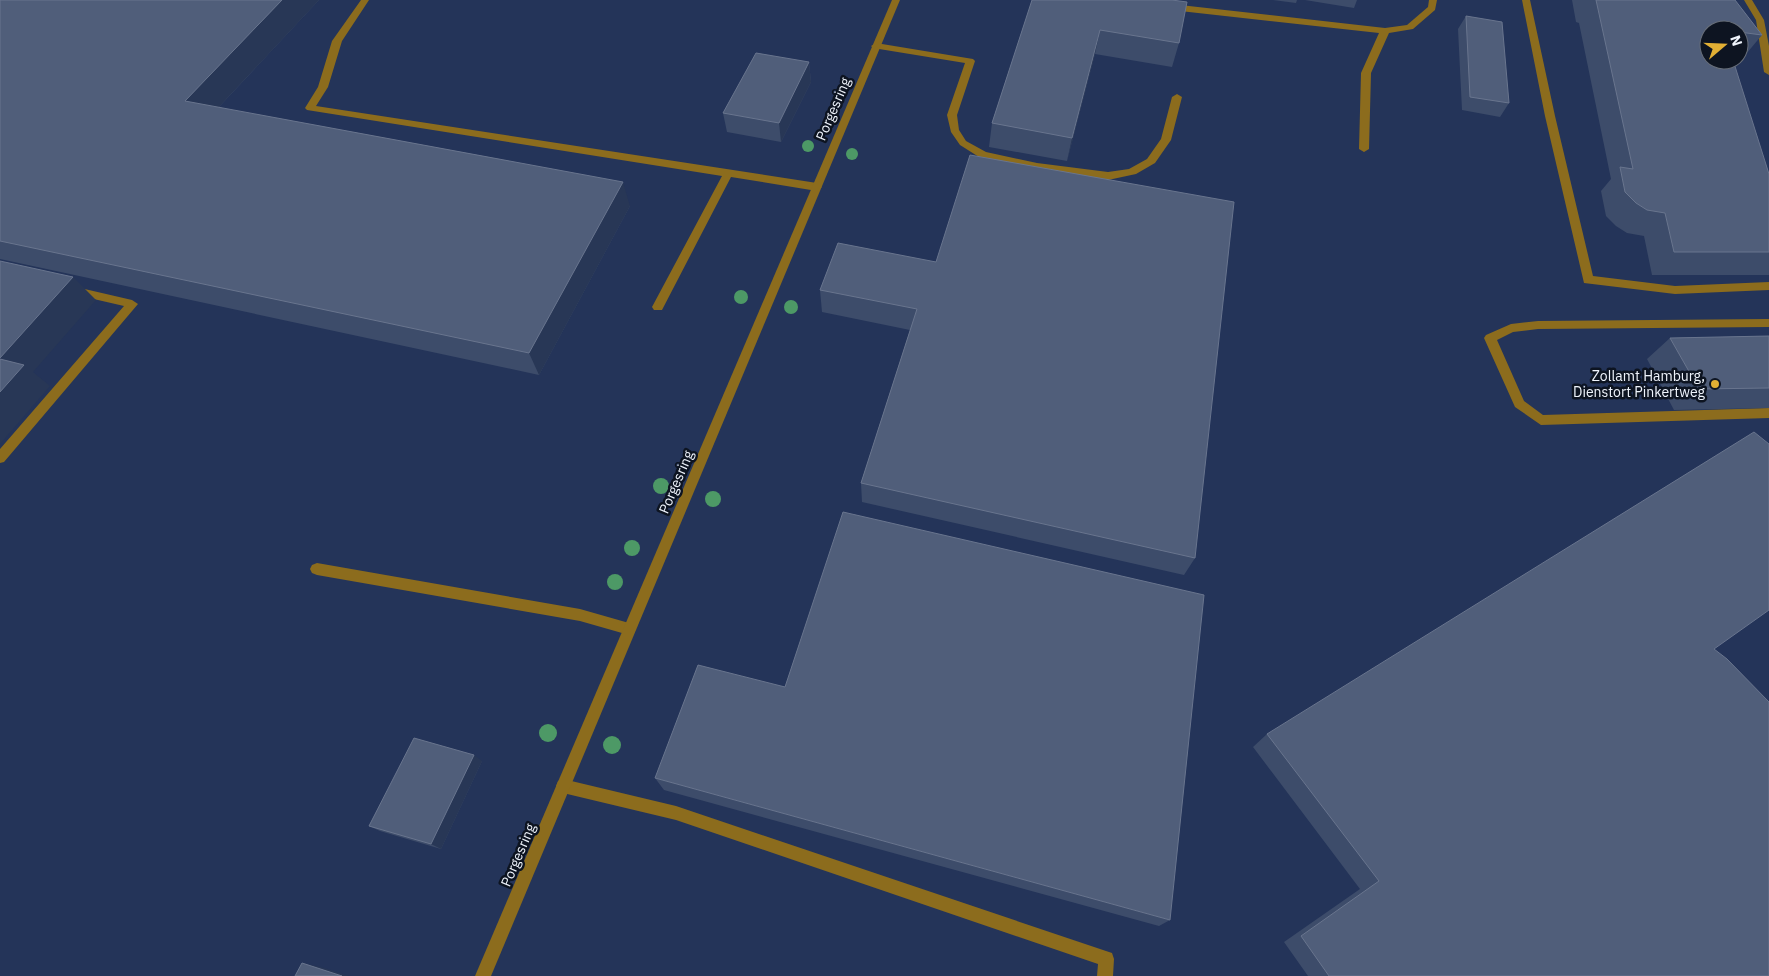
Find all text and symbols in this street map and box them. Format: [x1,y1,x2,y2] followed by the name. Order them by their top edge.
[1699,20,1749,70] north arrow
[1726,33,1746,48] text: N
[812,74,855,143] street label: Porgesring
[1573,367,1706,401] place label: Zollamt Hamburg, Dienstort Pinkertweg
[1709,378,1721,390] marker: Zollamt Hamburg, Dienstort Pinkertweg
[655,447,698,516] street label: Porgesring
[497,820,540,889] street label: Porgesring

